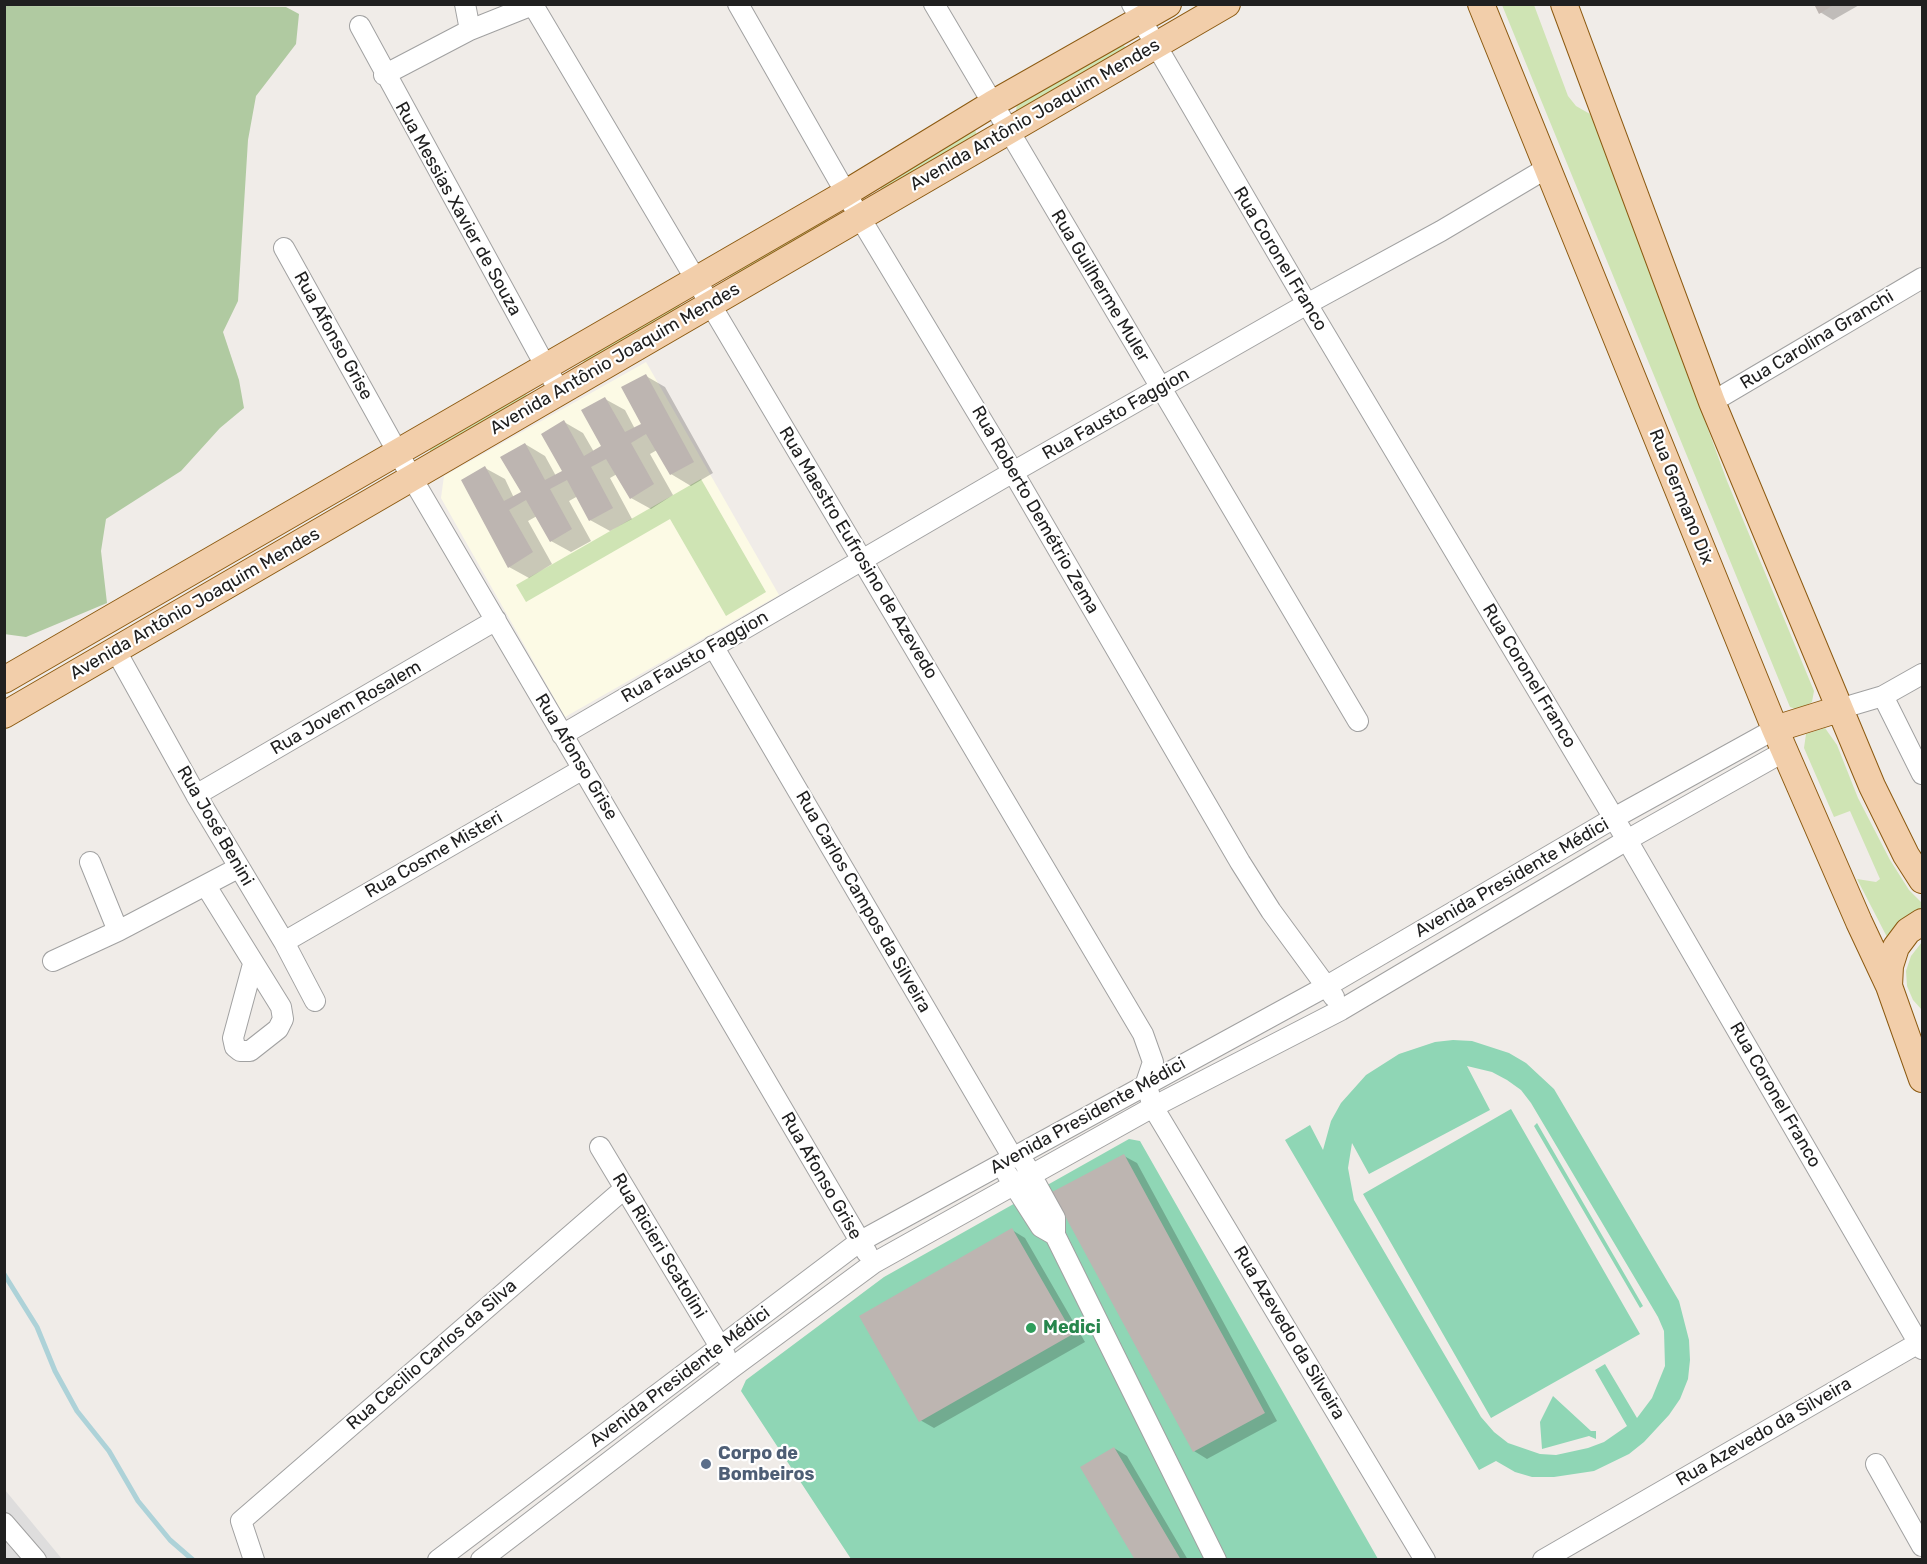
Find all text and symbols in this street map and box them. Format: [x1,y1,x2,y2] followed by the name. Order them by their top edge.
[906,34,1164,196] street label: Avenida Antônio Joaquim Mendes
[390,98,526,320] street label: Rua Messias Xavier de Souza
[1228,183,1332,335] street label: Rua Coronel Franco
[1046,206,1154,366] street label: Rua Guilherme Muler
[289,268,377,404] street label: Rua Afonso Grise
[486,278,744,440] street label: Avenida Antônio Joaquim Mendes
[1736,286,1898,394] street label: Rua Carolina Granchi
[1039,363,1193,465] street label: Rua Fausto Faggion
[967,402,1103,618] street label: Rua Roberto Demétrio Zema
[774,423,942,683] street label: Rua Maestro Eufrosino de Azevedo
[1644,426,1718,568] street label: Rua Germano Dix
[66,523,324,685] street label: Avenida Antônio Joaquim Mendes
[1477,600,1581,752] street label: Rua Coronel Franco
[618,606,772,708] street label: Rua Fausto Faggion
[267,656,425,760] street label: Rua Jovem Rosalem
[530,690,622,824] street label: Rua Afonso Grise
[172,762,258,890] street label: Rua José Benini
[791,787,935,1017] street label: Rua Carlos Campos da Silveira
[361,807,507,903] street label: Rua Cosme Misteri
[1411,814,1613,942] street label: Avenida Presidente Médici
[1725,1019,1825,1171] street label: Rua Coronel Franco
[986,1053,1190,1179] street label: Avenida Presidente Médici
[776,1109,866,1243] street label: Rua Afonso Grise
[607,1170,711,1322] street label: Rua Ricieri Scatolini
[1229,1242,1349,1424] street label: Rua Azevedo da Silveira
[343,1275,521,1435] street label: Rua Cecilio Carlos da Silva
[586,1302,774,1452] street label: Avenida Presidente Médici
[1043,1317,1101,1339] place label: Medici
[1024,1321,1038,1335] marker: Medici
[1673,1373,1855,1491] street label: Rua Azevedo da Silveira
[718,1443,814,1486] place label: Corpo de Bombeiros
[699,1457,713,1471] marker: Corpo de Bombeiros

